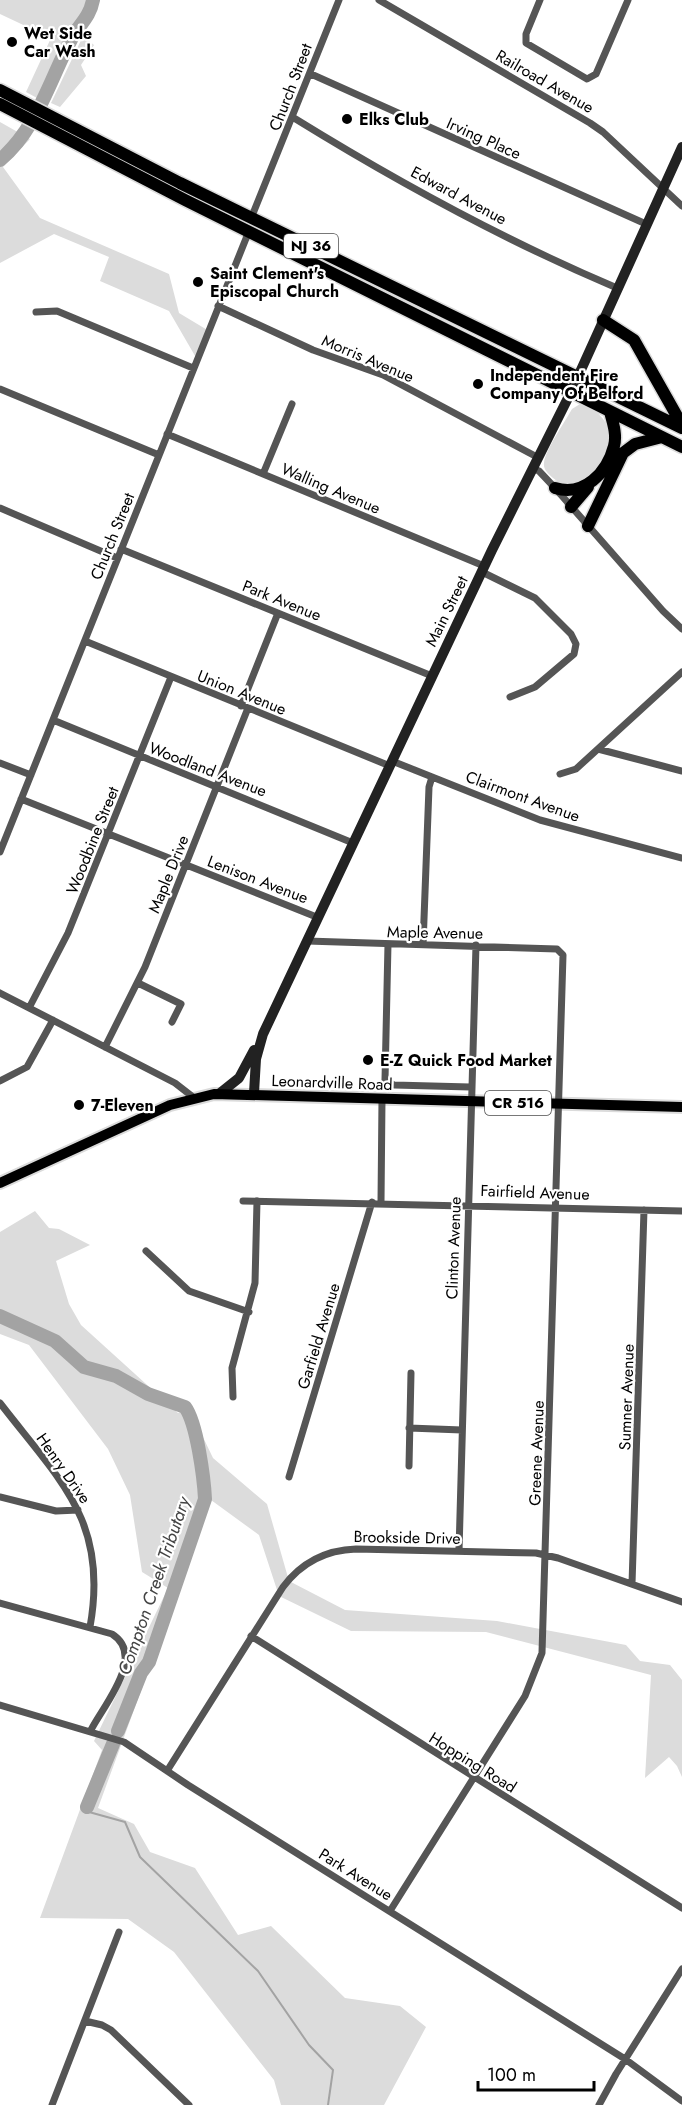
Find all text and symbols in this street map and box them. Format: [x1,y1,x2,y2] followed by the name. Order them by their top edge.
[24,22,96,63] place label: Wet Side Car Wash
[5,35,19,49] marker: Wet Side Car Wash
[263,40,318,134] street label: Church Street
[491,44,598,119] street label: Railroad Avenue
[359,108,429,131] place label: Elks Club
[340,112,354,126] marker: Elks Club
[443,112,525,165] street label: Irving Place
[407,160,511,230] street label: Edward Avenue
[284,234,338,258] road number: NJ 36
[210,262,339,303] place label: Saint Clement's Episcopal Church
[191,275,205,289] marker: Saint Clement's Episcopal Church
[318,329,417,388] street label: Morris Avenue
[490,364,643,405] place label: Independent Fire Company Of Belford
[471,377,485,391] marker: Independent Fire Company Of Belford
[278,457,384,520] street label: Walling Avenue
[85,489,140,583] street label: Church Street
[419,572,474,651] street label: Main Street
[239,574,325,627] street label: Park Avenue
[194,664,290,721] street label: Union Avenue
[145,736,270,803] street label: Woodland Avenue
[462,765,583,828] street label: Clairmont Avenue
[60,783,125,897] street label: Woodbine Street
[142,832,194,917] street label: Maple Drive
[204,850,312,909] street label: Lenison Avenue
[387,920,483,945] street label: Maple Avenue
[380,1049,553,1072] place label: E-Z Quick Food Market
[361,1053,375,1067] marker: E-Z Quick Food Market
[271,1069,393,1096] street label: Leonardville Road
[485,1091,551,1115] road number: CR 516
[91,1094,154,1117] place label: 7-Eleven
[72,1098,86,1112] marker: 7-Eleven
[480,1179,590,1206] street label: Fairfield Avenue
[440,1196,467,1300] street label: Clinton Avenue
[291,1280,346,1392] street label: Garfield Avenue
[613,1343,640,1451] street label: Sumner Avenue
[523,1400,550,1506] street label: Greene Avenue
[31,1428,96,1508] street label: Henry Drive
[111,1492,197,1679] water label: Compton Creek Tributary
[353,1525,461,1550] street label: Brookside Drive
[424,1726,521,1799] street label: Hopping Road
[314,1843,397,1906] street label: Park Avenue
[478,2054,594,2092] scale bar
[487,2062,536,2088] text: 100 m

